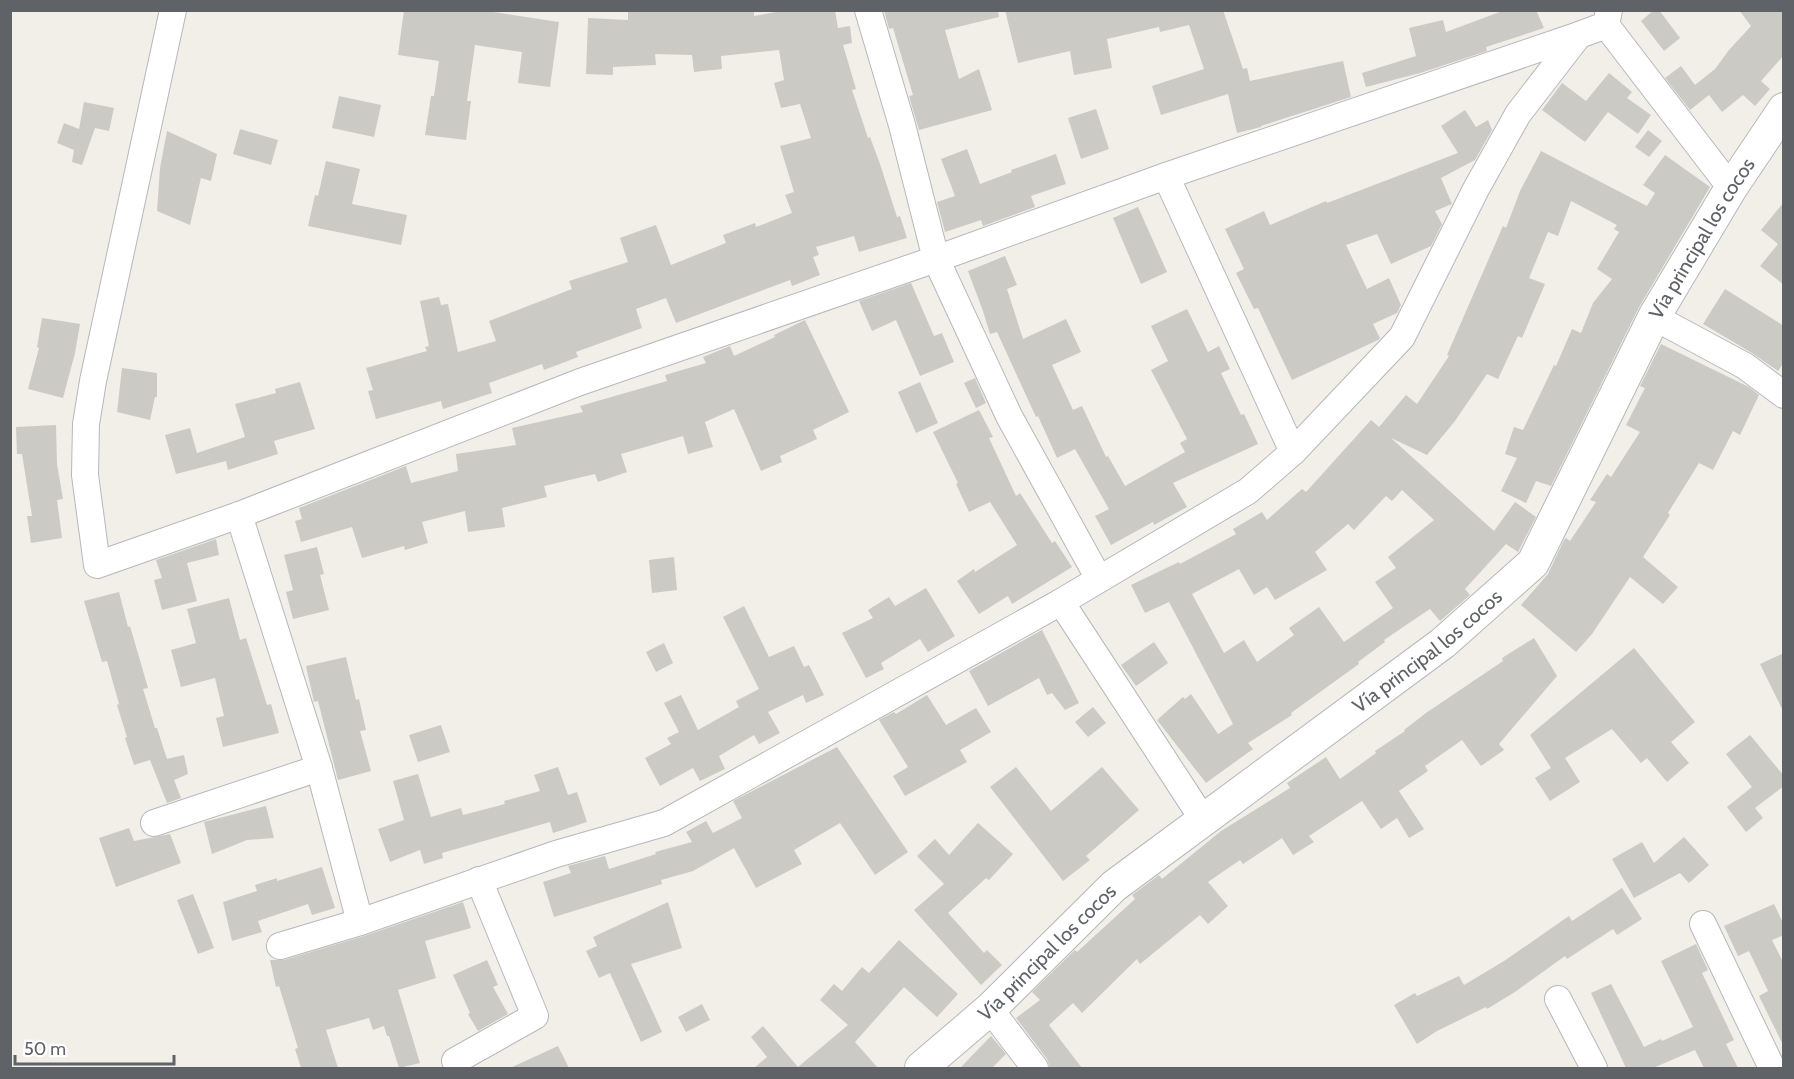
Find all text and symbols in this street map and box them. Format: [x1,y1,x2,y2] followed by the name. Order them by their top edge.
[1644,153,1760,323] street label: Vía principal los cocos
[1348,584,1507,718] street label: Vía principal los cocos
[973,879,1121,1026] street label: Vía principal los cocos
[15,1028,174,1066] scale bar
[24,1038,66,1060] text: 50 m

